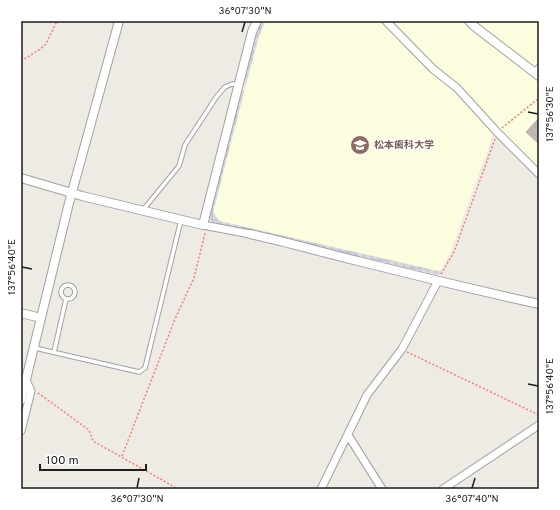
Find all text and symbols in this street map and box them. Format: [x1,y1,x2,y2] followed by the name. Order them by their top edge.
[218,5,272,18] text: 36°07'30"N
[544,86,557,142] text: 137°56'30"E
[349,134,371,156] school or university icon: 松本歯科大学
[374,139,434,152] place label: 松本歯科大学
[6,239,19,295] text: 137°56'40"E
[544,358,557,414] text: 137°56'40"E
[40,446,146,472] scale bar
[46,453,79,469] text: 100 m
[110,493,164,506] text: 36°07'30"N
[445,493,499,506] text: 36°07'40"N

